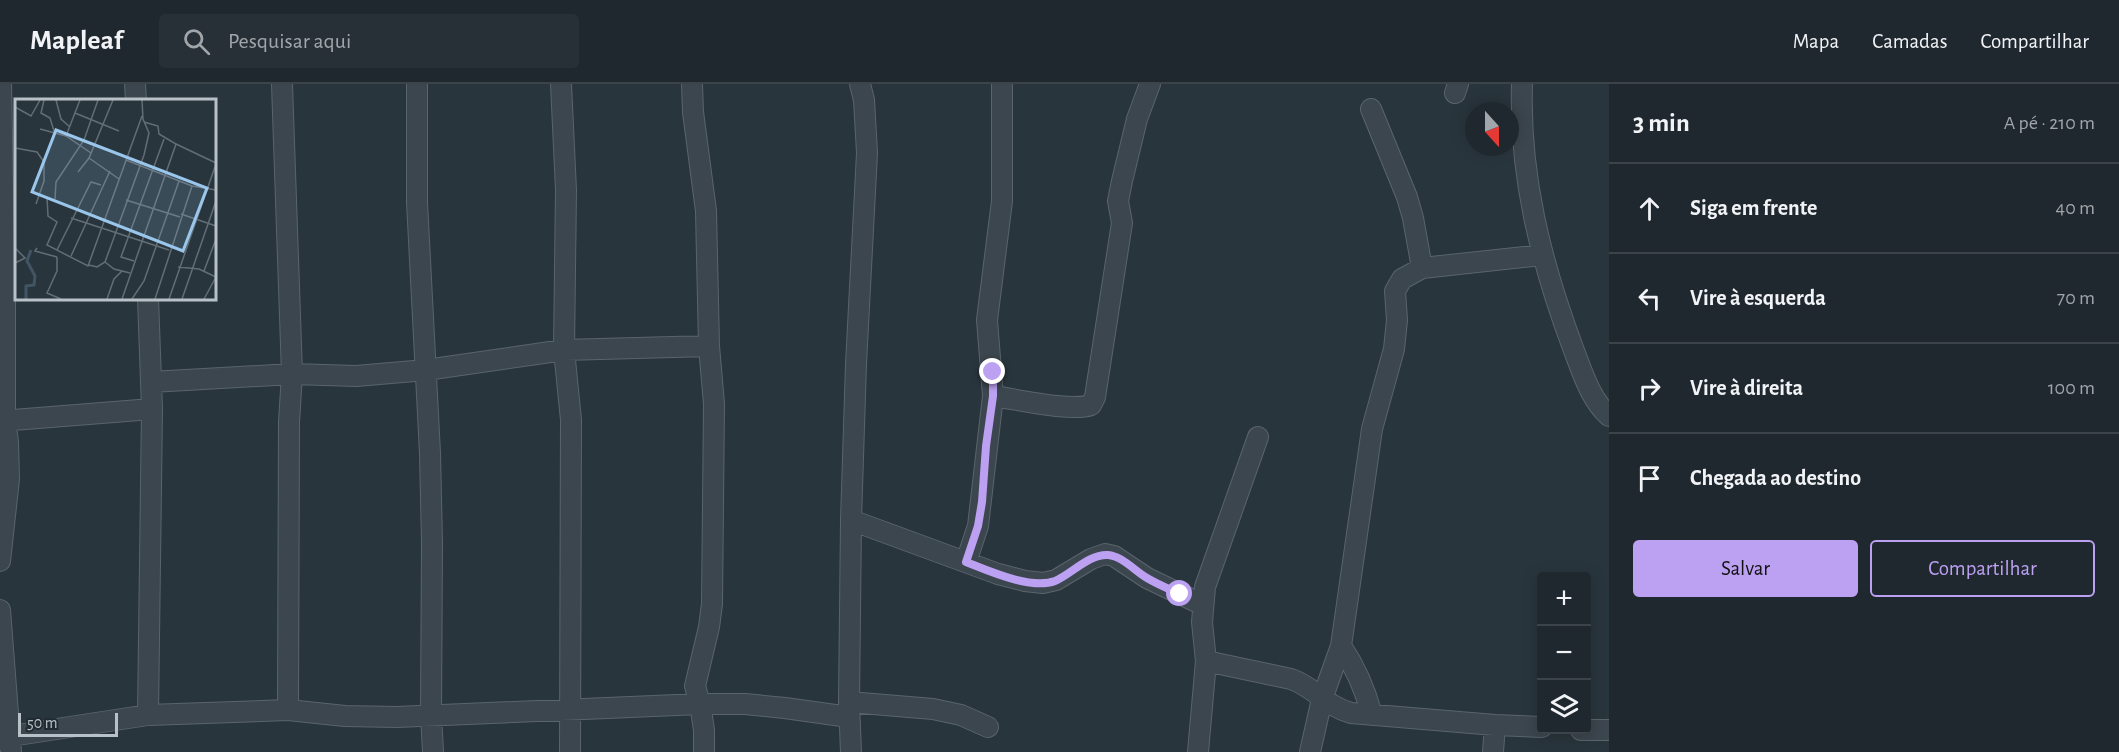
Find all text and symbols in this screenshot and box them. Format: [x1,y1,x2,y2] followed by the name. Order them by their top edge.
[159,14,579,68] search box
[180,25,213,58] icon: search
[30,27,123,55] text: Mapleaf
[228,30,351,52] text: Pesquisar aqui
[1793,31,1839,52] text: Mapa
[1872,31,1947,52] text: Camadas
[1980,31,2089,52] text: Compartilhar
[15,99,216,300] inset map
[1465,102,1519,156] north arrow
[1633,110,1690,136] text: 3 min
[2004,113,2095,133] text: A pé · 210 m
[1633,192,1666,225] icon: ahead
[1690,197,1817,219] text: Siga em frente
[2056,198,2095,218] text: 40 m
[1633,282,1666,315] icon: left
[1690,287,1826,309] text: Vire à esquerda
[2057,288,2095,308] text: 70 m
[979,358,1005,384] route end
[1633,372,1666,405] icon: right
[1690,377,1803,399] text: Vire à direita
[2048,378,2095,398] text: 100 m
[1633,462,1666,495] icon: arrive
[1690,467,1861,489] text: Chegada ao destino
[1633,540,1858,597] button: Salvar
[1870,540,2095,597] button: Compartilhar
[1537,572,1591,734] map controls
[1537,572,1591,626] button: +
[1166,580,1192,606] route start
[1537,626,1591,680] button: −
[1537,680,1591,734] button: layers
[18,710,118,738] scale bar
[27,715,58,731] text: 50 m

